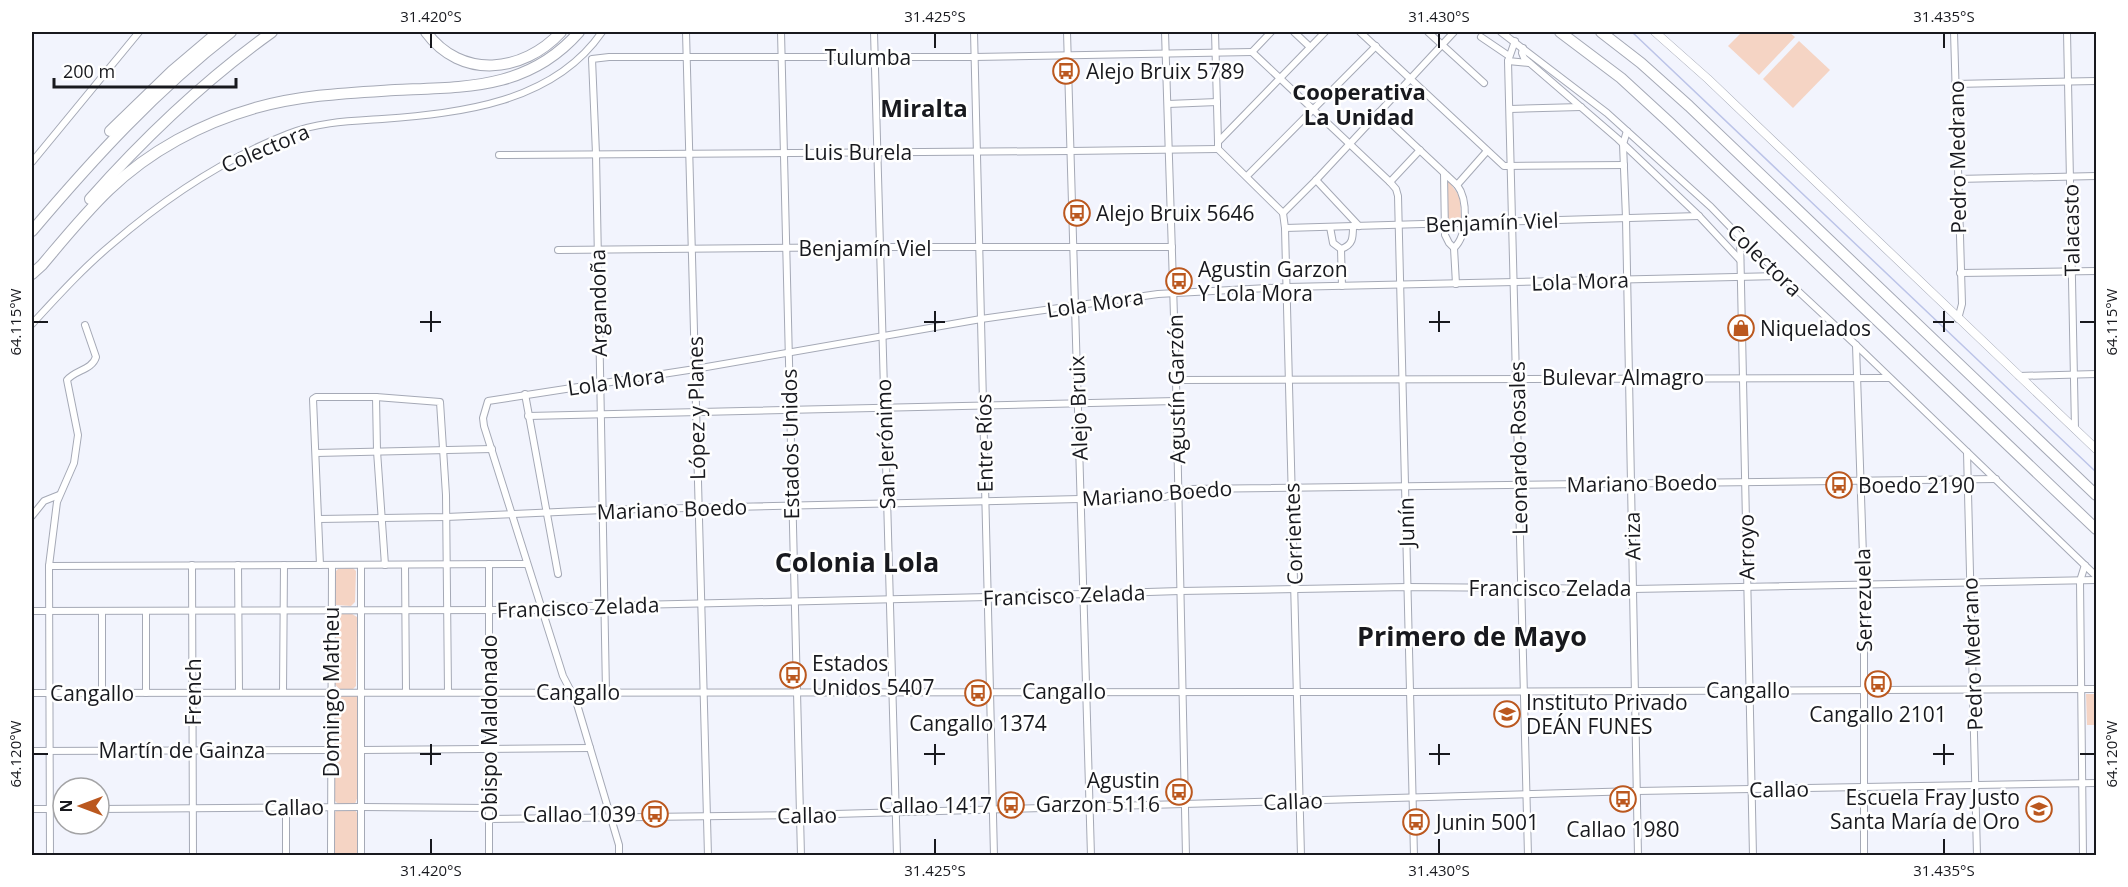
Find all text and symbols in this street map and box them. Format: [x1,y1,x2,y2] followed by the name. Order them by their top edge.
[400,6,462,26] text: 31.420°S
[904,6,966,26] text: 31.425°S
[1408,6,1470,26] text: 31.430°S
[1913,6,1975,26] text: 31.435°S
[825,43,911,71] street label: Tulumba
[54,51,236,89] scale bar
[1051,56,1081,86] bus stop icon: Alejo Bruix 5789
[1086,57,1245,85] place label: Alejo Bruix 5789
[63,59,115,83] text: 200 m
[1292,76,1426,131] district label: Cooperativa La Unidad
[1942,80,1972,234] street label: Pedro Medrano
[880,91,968,124] district label: Miralta
[217,117,313,179] street label: Colectora
[804,138,912,166] street label: Luis Burela
[2056,184,2086,276] street label: Talacasto
[1062,198,1092,228] bus stop icon: Alejo Bruix 5646
[1096,199,1255,227] place label: Alejo Bruix 5646
[1425,206,1559,238] street label: Benjamín Viel
[1722,217,1808,303] street label: Colectora
[798,234,932,262] street label: Benjamín Viel
[583,249,613,357] street label: Argandoña
[1198,255,1348,307] place label: Agustin Garzon Y Lola Mora
[1531,265,1629,297] street label: Lola Mora
[1164,266,1194,296] bus stop icon: Agustin Garzon Y Lola Mora
[1045,282,1145,324] street label: Lola Mora
[5,288,25,356] text: 64.115°W
[2101,288,2121,356] text: 64.115°W
[1726,313,1756,343] shop icon: Niquelados
[1161,314,1191,464] street label: Agustín Garzón
[1760,314,1871,342] place label: Niquelados
[681,336,711,480] street label: López y Planes
[1062,355,1094,461] street label: Alejo Bruix
[566,360,666,402] street label: Lola Mora
[1502,361,1534,535] street label: Leonardo Rosales
[1542,363,1704,391] street label: Bulevar Almagro
[775,368,805,520] street label: Estados Unidos
[869,378,901,510] street label: San Jerónimo
[969,393,999,493] street label: Entre Ríos
[1566,468,1718,498] street label: Mariano Boedo
[1824,470,1854,500] bus stop icon: Boedo 2190
[1858,471,1975,499] place label: Boedo 2190
[1081,474,1233,512] street label: Mariano Boedo
[1277,482,1309,586] street label: Corrientes
[596,492,748,526] street label: Mariano Boedo
[1392,497,1420,549] street label: Junín
[1618,511,1646,561] street label: Ariza
[1731,514,1761,580] street label: Arroyo
[775,543,939,580] district label: Colonia Lola
[1848,548,1878,652] street label: Serrezuela
[1469,574,1631,602] street label: Francisco Zelada
[1955,577,1989,731] street label: Pedro Medrano
[982,578,1146,612] street label: Francisco Zelada
[496,590,660,624] street label: Francisco Zelada
[317,607,345,777] street label: Domingo Matheu
[1357,617,1587,654] district label: Primero de Mayo
[475,635,503,821] street label: Obispo Maldonado
[812,649,934,701] place label: Estados Unidos 5407
[179,658,207,726] street label: French
[778,660,808,690] bus stop icon: Estados Unidos 5407
[1863,669,1893,699] bus stop icon: Cangallo 2101
[1706,676,1790,704] street label: Cangallo
[1022,677,1106,705] street label: Cangallo
[536,678,620,706] street label: Cangallo
[963,678,993,708] bus stop icon: Cangallo 1374
[50,679,134,707] street label: Cangallo
[1526,688,1688,740] place label: Instituto Privado DEÁN FUNES
[1492,699,1522,729] school or university icon: Instituto Privado DEÁN FUNES
[1809,700,1947,728] place label: Cangallo 2101
[909,709,1047,737] place label: Cangallo 1374
[5,720,25,788] text: 64.120°W
[2101,720,2121,788] text: 64.120°W
[99,736,266,764] street label: Martín de Gainza
[1036,766,1160,818] place label: Agustin Garzon 5116
[1749,774,1809,804] street label: Callao
[51,776,111,836] north arrow
[1164,777,1194,807] bus stop icon: Agustin Garzon 5116
[1830,783,2020,835] place label: Escuela Fray Justo Santa María de Oro
[1608,784,1638,814] bus stop icon: Callao 1980
[1263,786,1323,816] street label: Callao
[996,790,1026,820] bus stop icon: Callao 1417
[879,791,992,819] place label: Callao 1417
[264,792,324,822] street label: Callao
[2024,794,2054,824] school or university icon: Escuela Fray Justo Santa María de Oro
[55,799,77,813] text: N
[640,799,670,829] bus stop icon: Callao 1039
[523,800,636,828] place label: Callao 1039
[777,800,837,830] street label: Callao
[1401,807,1431,837] bus stop icon: Junin 5001
[1434,808,1539,836] place label: Junin 5001
[1566,815,1680,843] place label: Callao 1980
[400,860,462,880] text: 31.420°S
[904,860,966,880] text: 31.425°S
[1408,860,1470,880] text: 31.430°S
[1913,860,1975,880] text: 31.435°S

